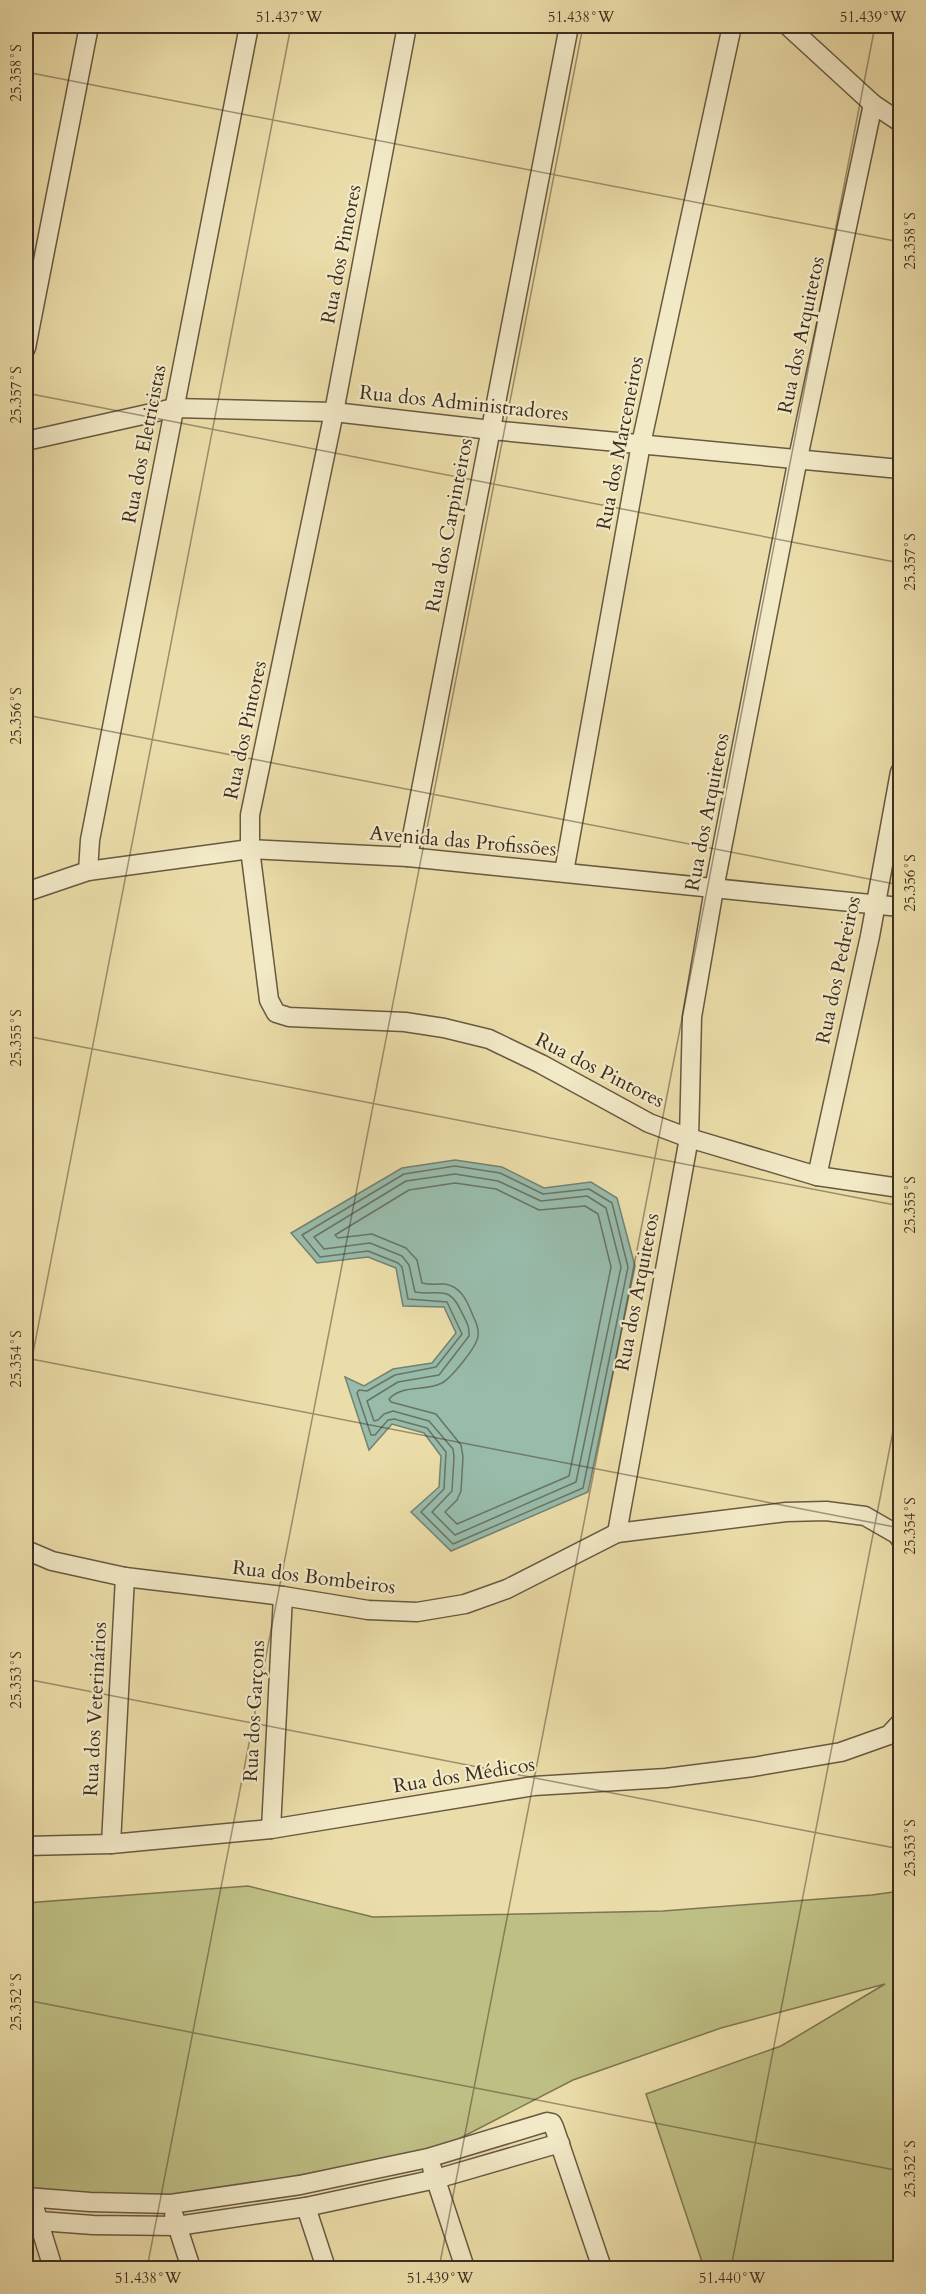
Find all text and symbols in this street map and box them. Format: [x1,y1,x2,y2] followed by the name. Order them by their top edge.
[256,7,323,27] text: 51.437°W
[548,7,615,27] text: 51.438°W
[840,7,907,27] text: 51.439°W
[6,44,26,102] text: 25.358°S
[314,182,368,326] street label: Rua dos Pintores
[900,212,920,270] text: 25.358°S
[771,254,831,416] street label: Rua dos Arquitetos
[590,354,650,532] street label: Rua dos Marceneiros
[115,362,173,526] street label: Rua dos Eletricistas
[6,366,26,424] text: 25.357°S
[358,379,570,427] street label: Rua dos Administradores
[419,436,479,614] street label: Rua dos Carpinteiros
[900,533,920,591] text: 25.357°S
[217,658,273,802] street label: Rua dos Pintores
[6,687,26,745] text: 25.356°S
[678,731,736,893] street label: Rua dos Arquitetos
[368,819,558,863] street label: Avenida das Profissões
[900,854,920,912] text: 25.356°S
[809,893,867,1047] street label: Rua dos Pedreiros
[6,1009,26,1067] text: 25.355°S
[531,1026,669,1114] street label: Rua dos Pintores
[900,1176,920,1234] text: 25.355°S
[608,1211,666,1373] street label: Rua dos Arquitetos
[6,1330,26,1388] text: 25.354°S
[900,1497,920,1555] text: 25.354°S
[231,1554,397,1600] street label: Rua dos Bombeiros
[77,1621,113,1797] street label: Rua dos Veterinários
[237,1639,271,1783] street label: Rua dos Garçons
[6,1651,26,1709] text: 25.353°S
[391,1750,537,1800] street label: Rua dos Médicos
[900,1819,920,1877] text: 25.353°S
[6,1973,26,2031] text: 25.352°S
[900,2140,920,2198] text: 25.352°S
[115,2268,182,2288] text: 51.438°W
[407,2268,474,2288] text: 51.439°W
[699,2268,766,2288] text: 51.440°W

